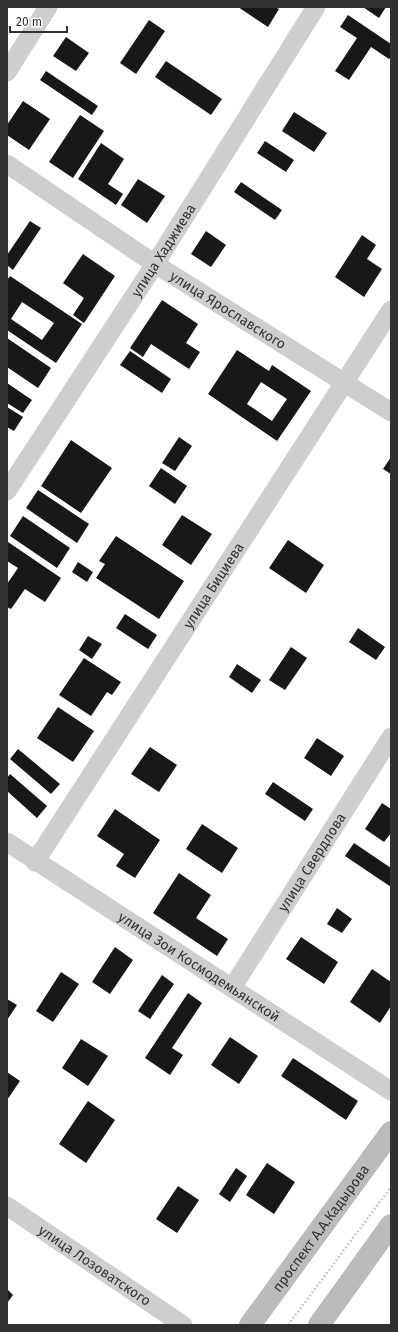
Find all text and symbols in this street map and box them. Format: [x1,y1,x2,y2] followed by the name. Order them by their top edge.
[10,8,67,34] scale bar
[16,15,42,29] text: 20 m
[128,201,200,300] street label: улица Хаджиева
[167,268,289,353] street label: улица Ярославского
[180,540,248,632] street label: улица Бициева
[275,810,350,915] street label: улица Свердлова
[115,908,283,1026] street label: улица Зои Космодемьянской
[269,1161,373,1295] street label: проспект А.А.Кадырова
[35,1222,154,1310] street label: улица Лозоватского

